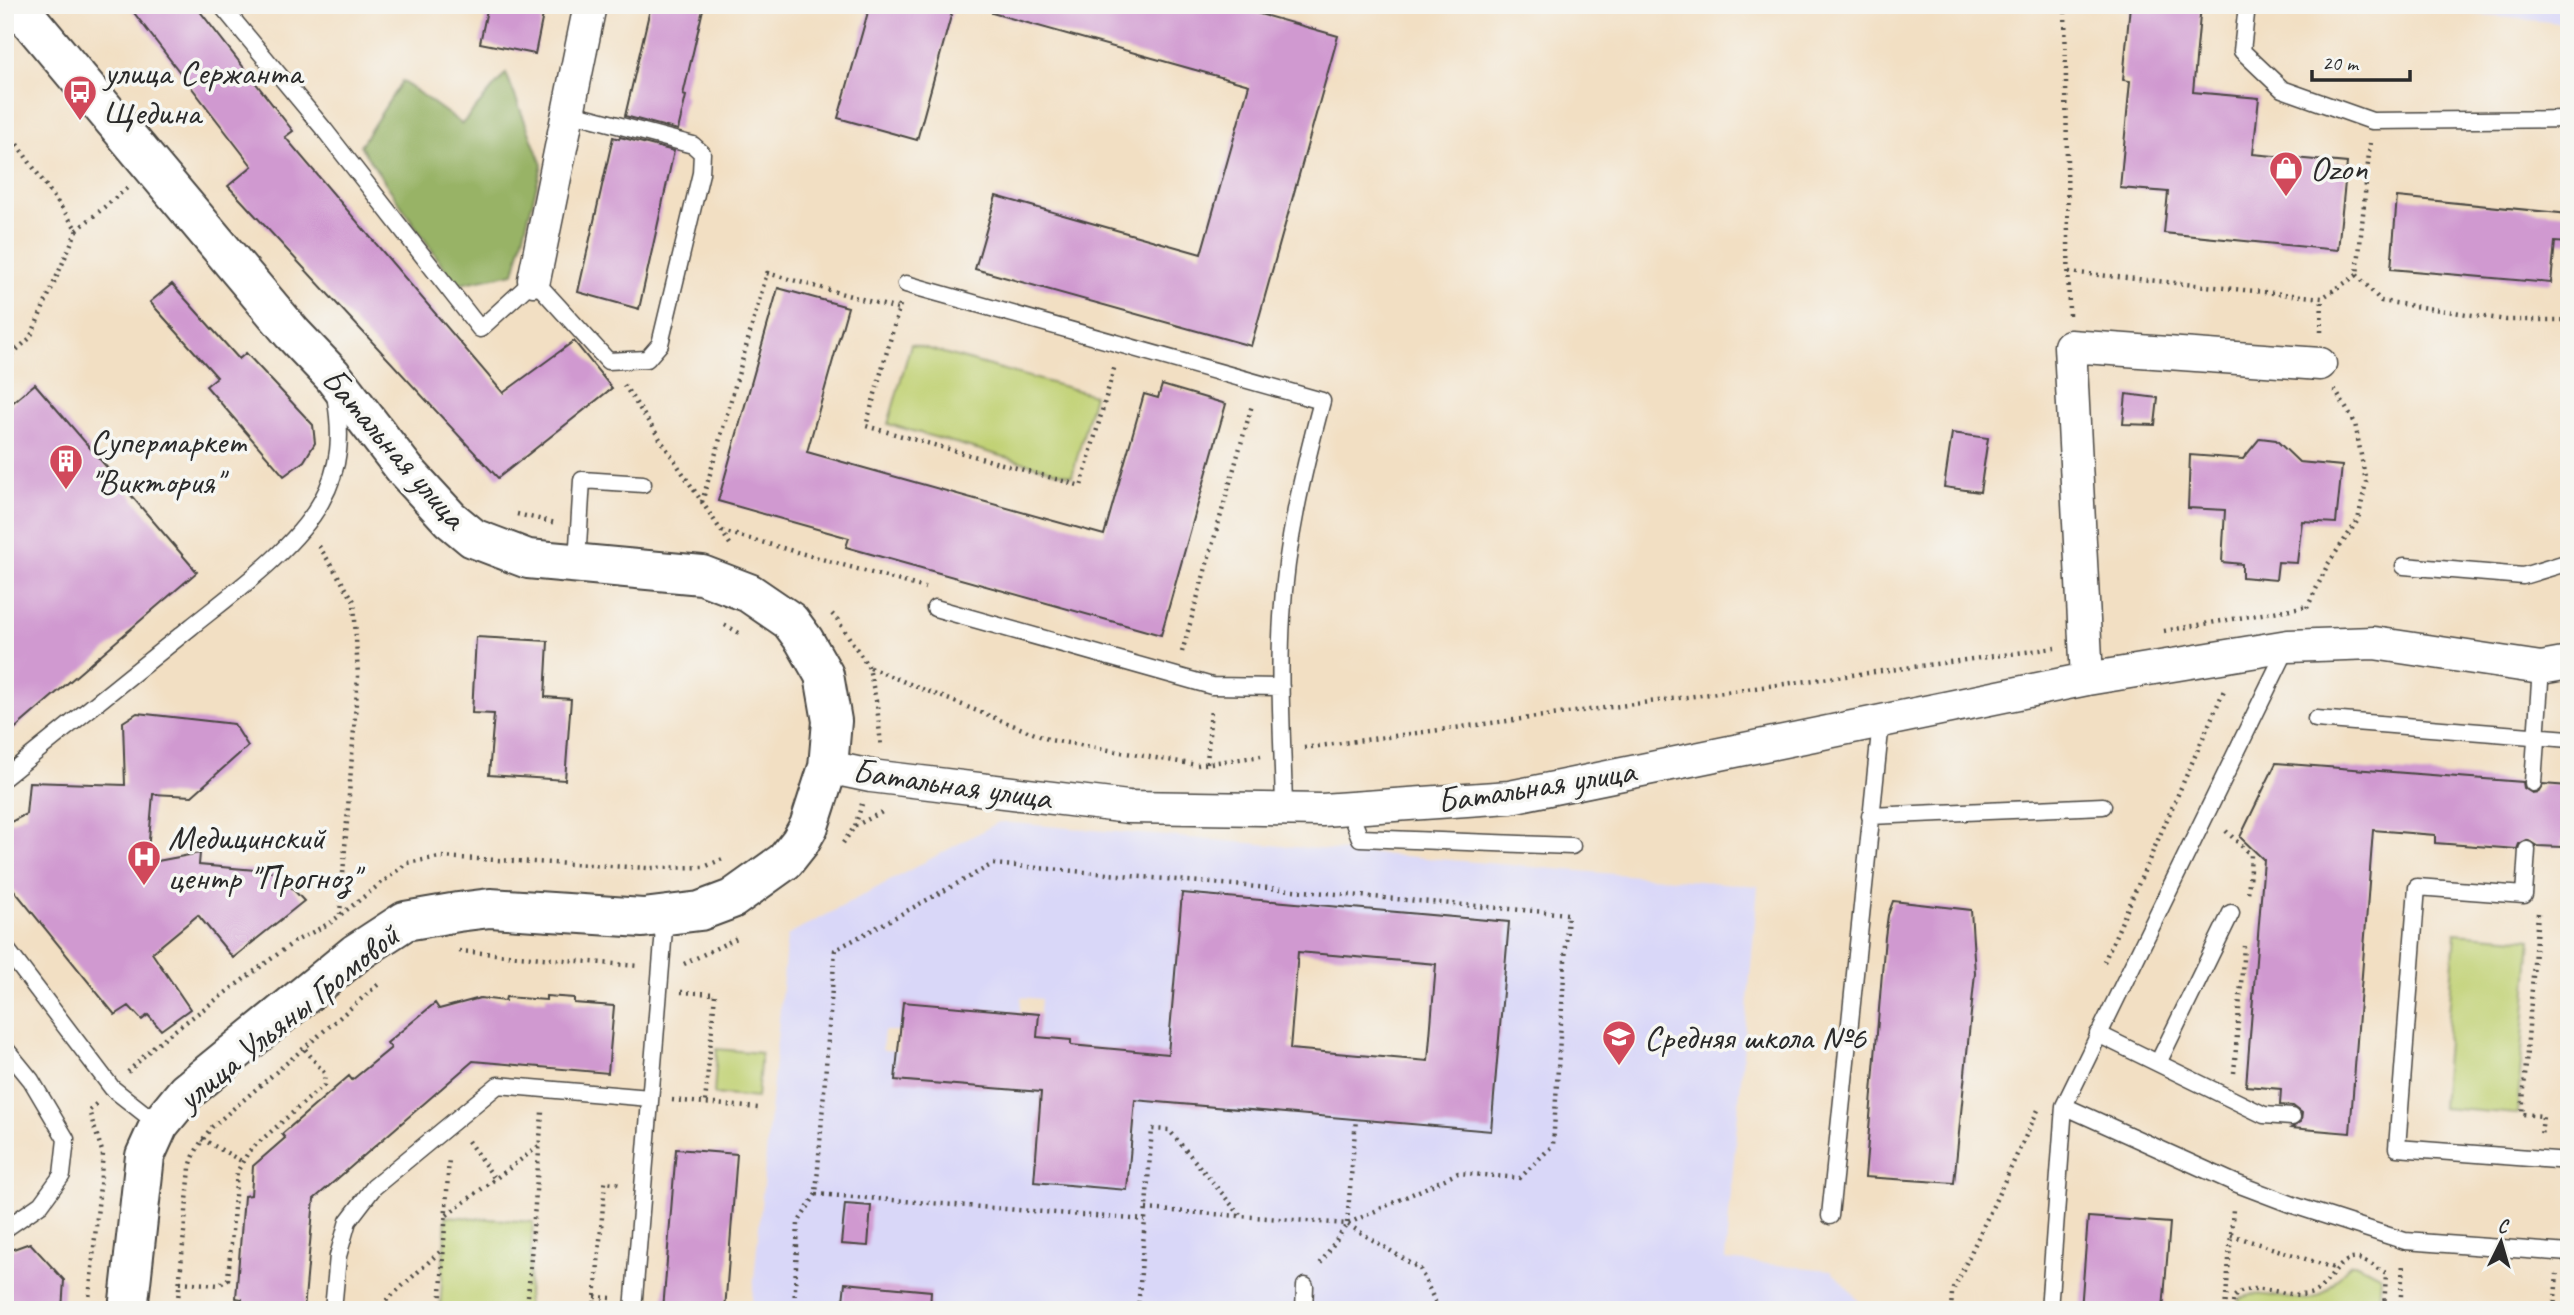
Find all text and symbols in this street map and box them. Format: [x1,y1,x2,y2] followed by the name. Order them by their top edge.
[2312,38,2410,82] scale bar
[102,50,305,135] place label: улица Сержанта Щедина
[2322,50,2360,76] text: 20 m
[61,73,99,122] bus stop icon: улица Сержанта Щедина
[2310,146,2368,191] place label: Ozon
[2267,149,2305,198] shop icon: Ozon
[311,358,478,540] street label: Батальная улица
[90,419,248,504] place label: Супермаркет "Виктория"
[47,442,85,491] building icon: Супермаркет "Виктория"
[850,748,1057,821] street label: Батальная улица
[1434,748,1641,824] street label: Батальная улица
[168,815,365,900] place label: Медицинский центр "Прогноз"
[125,838,163,887] hospital icon: Медицинский центр "Прогноз"
[166,912,410,1122] street label: улица Ульяны Громовой
[1644,1015,1867,1060] place label: Средняя школа №6
[1600,1018,1638,1067] school or university icon: Средняя школа №6
[2466,1206,2536,1276] north arrow
[2497,1214,2511,1239] text: С

